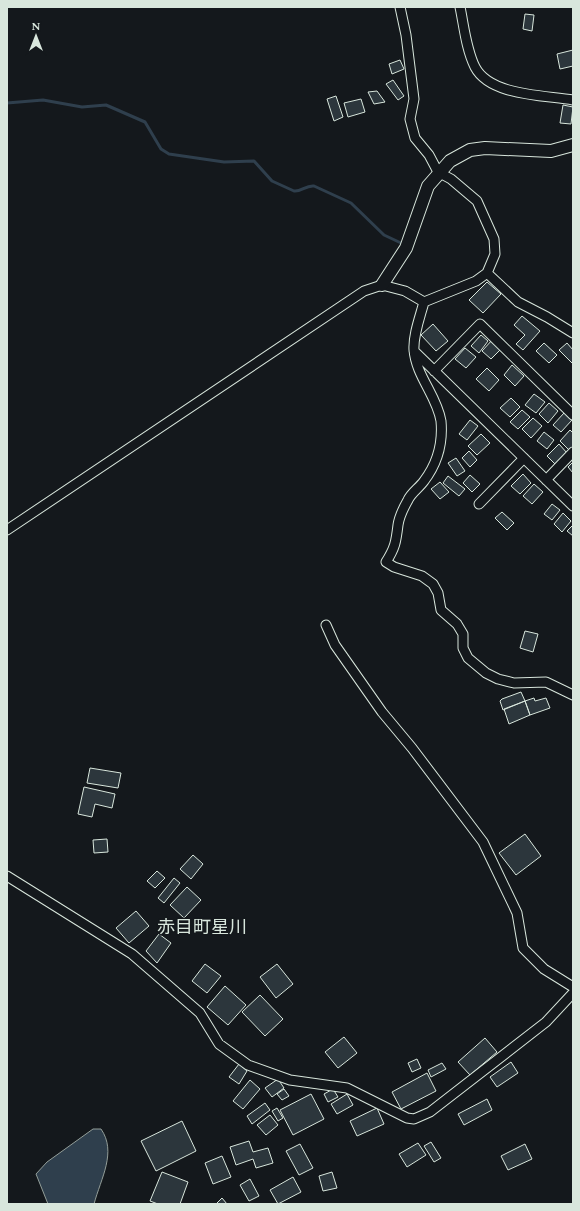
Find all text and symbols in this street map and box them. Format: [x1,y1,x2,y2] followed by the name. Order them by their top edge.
[16,16,56,56] north arrow
[32,18,41,35] text: N
[157,914,247,941] district label: 赤目町星川

